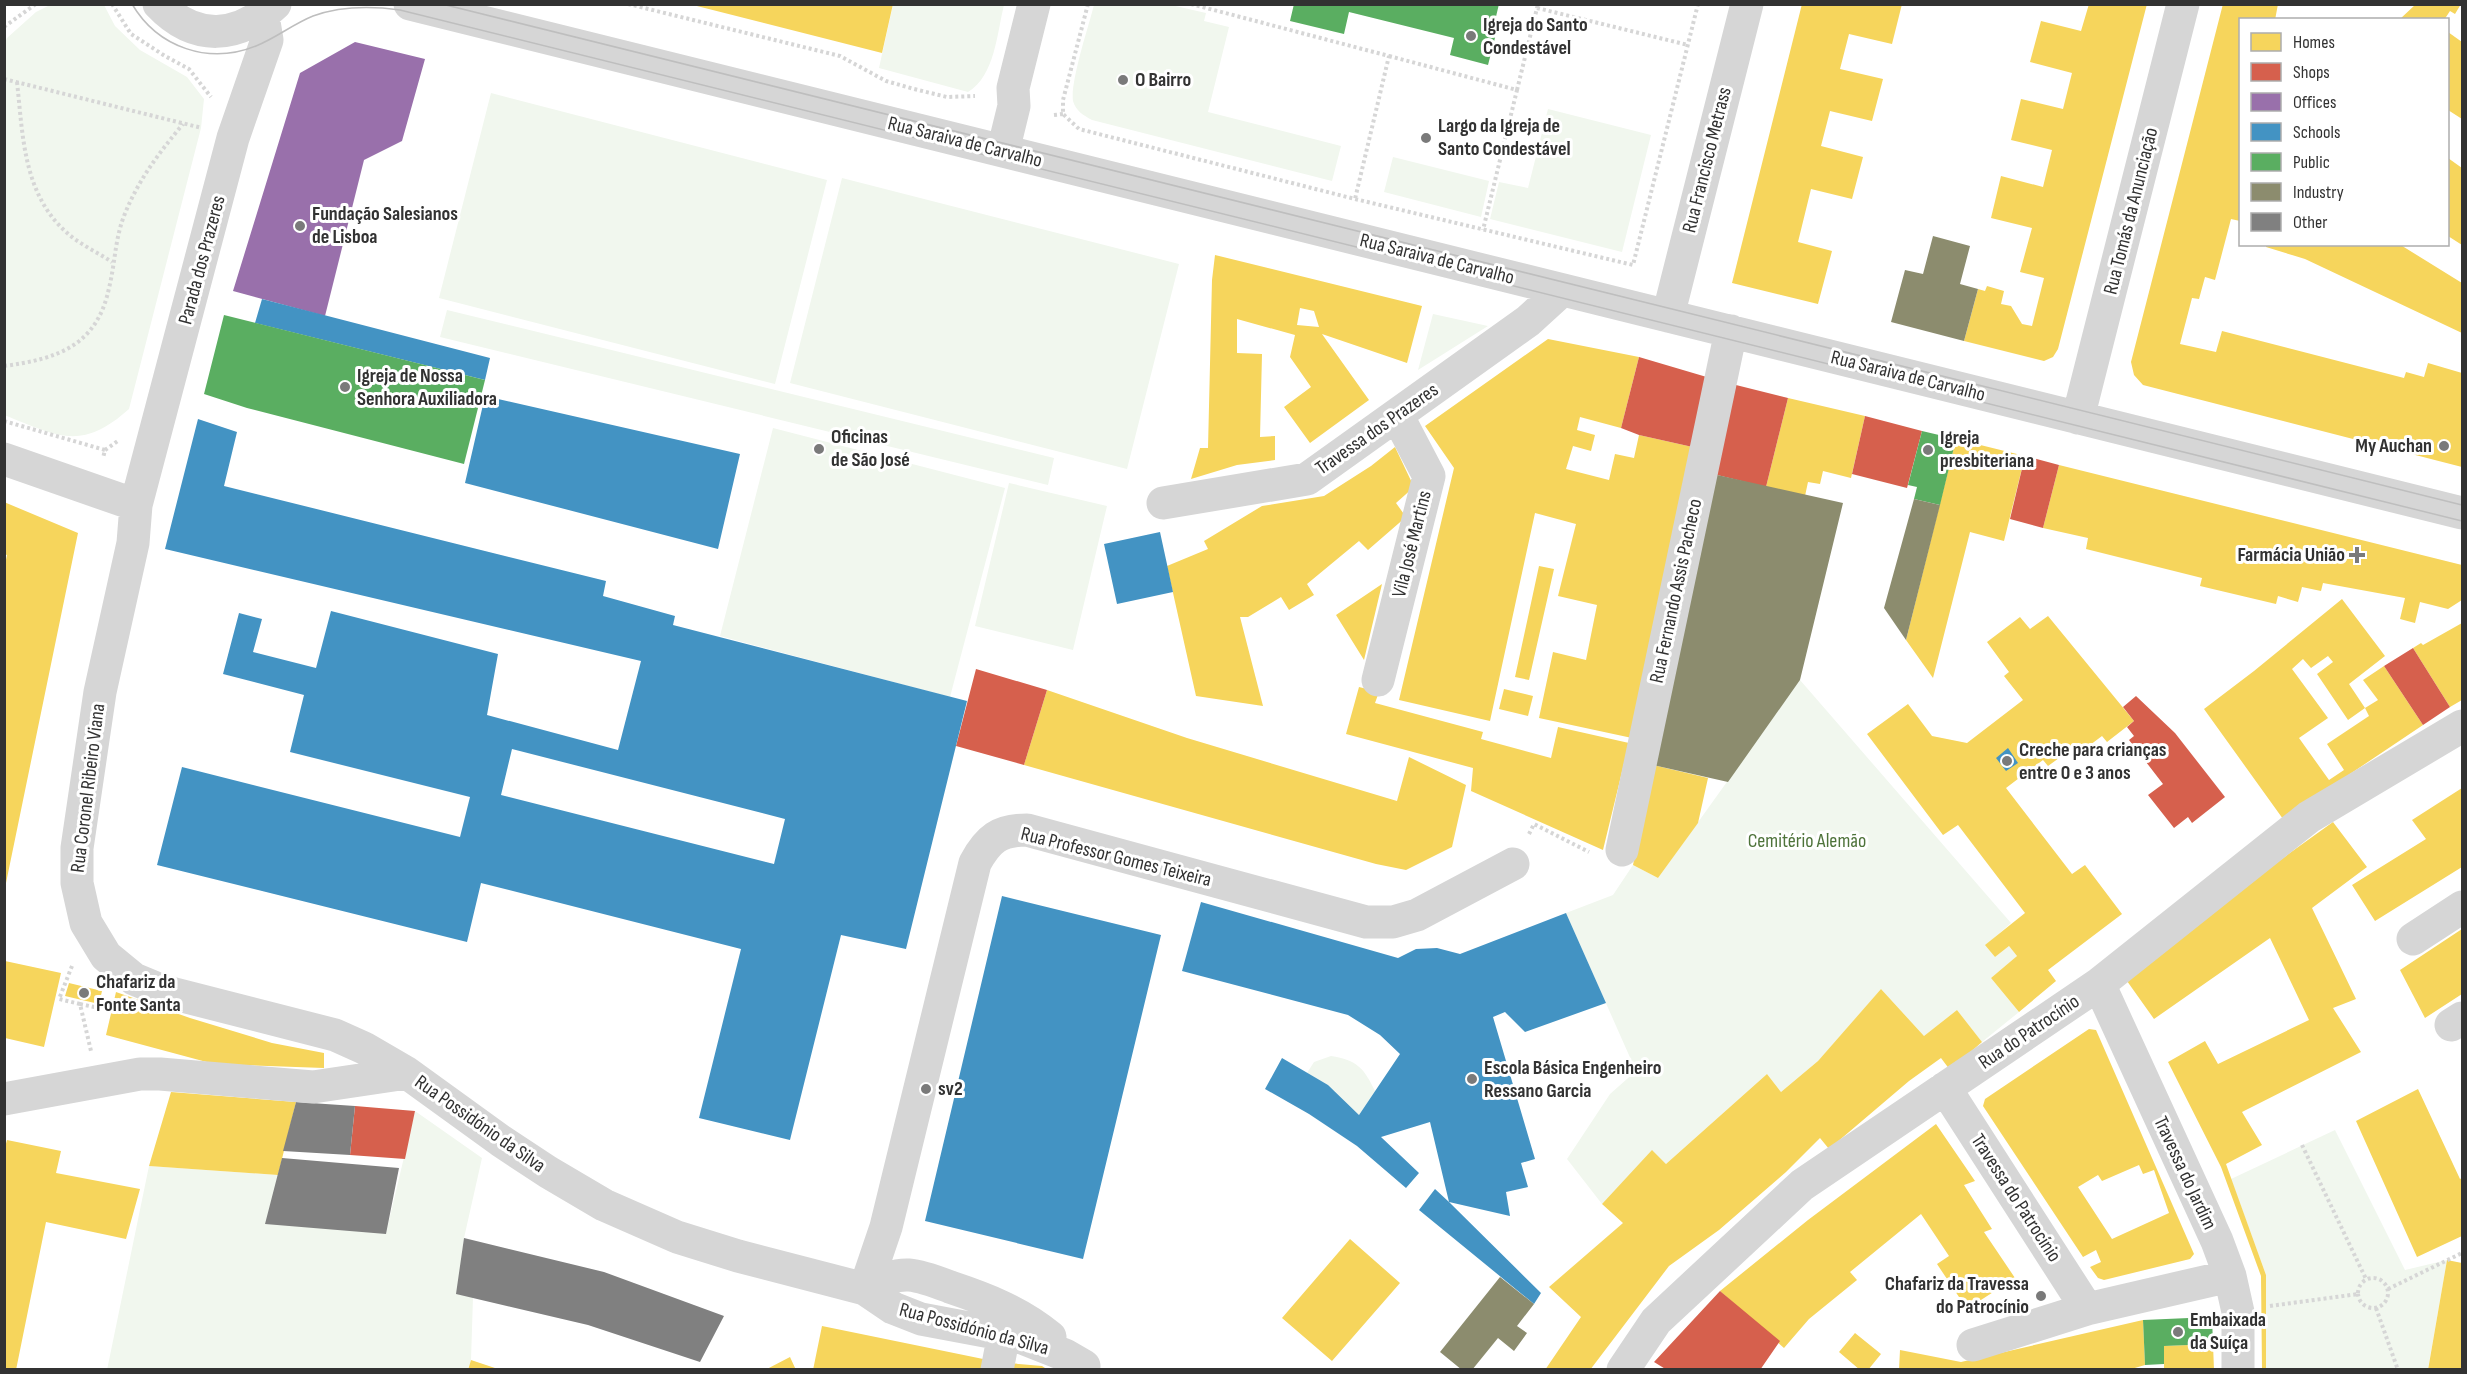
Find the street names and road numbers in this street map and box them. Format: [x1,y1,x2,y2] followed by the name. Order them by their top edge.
[1677,85,1737,235] street label: Rua Francisco Metrass
[885,111,1045,173] street label: Rua Saraiva de Carvalho
[2099,125,2163,297] street label: Rua Tomás da Anunciação
[173,193,231,327] street label: Parada dos Prazeres
[1357,228,1517,290] street label: Rua Saraiva de Carvalho
[1828,345,1988,407] street label: Rua Saraiva de Carvalho
[1311,378,1443,480] street label: Travessa dos Prazeres
[1387,488,1437,600] street label: Vila José Martins
[1645,497,1707,685] street label: Rua Fernando Assis Pacheco
[66,702,110,874] street label: Rua Coronel Ribeiro Viana
[1018,822,1214,892] street label: Rua Professor Gomes Teixeira
[1974,990,2084,1074] street label: Rua do Patrocínio
[410,1070,550,1178] street label: Rua Possidónio da Silva
[2148,1113,2222,1233] street label: Travessa do Jardim
[1966,1129,2066,1267] street label: Travessa do Patrocínio
[897,1298,1051,1360] street label: Rua Possidónio da Silva

